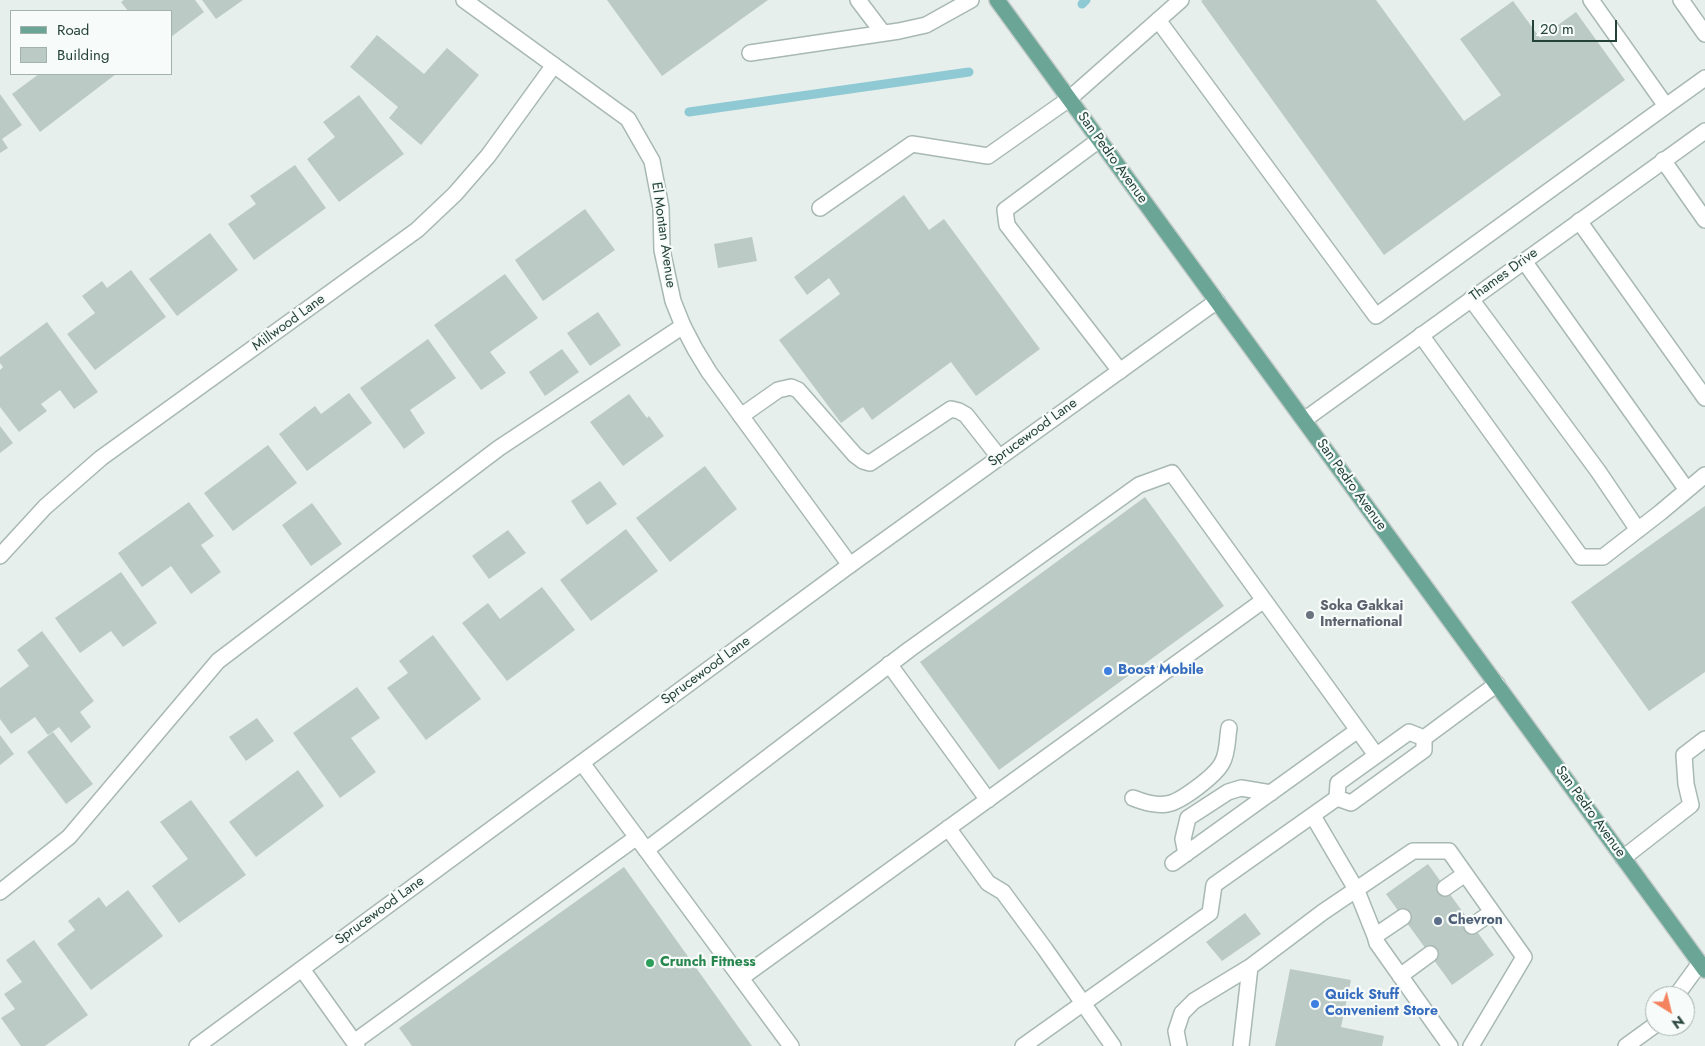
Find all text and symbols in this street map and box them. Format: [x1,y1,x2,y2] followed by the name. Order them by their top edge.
[10,10,172,75] legend
[1535,10,1620,42] scale bar
[1540,18,1574,40] text: 20 m
[57,19,89,41] text: Road
[57,44,109,66] text: Building
[1073,109,1151,207] street label: San Pedro Avenue
[647,181,679,289] street label: El Montan Avenue
[1467,245,1541,305] street label: Thames Drive
[249,291,329,355] street label: Millwood Lane
[985,395,1081,471] street label: Sprucewood Lane
[1312,436,1390,534] street label: San Pedro Avenue
[1320,599,1403,632] place label: Soka Gakkai International
[1304,609,1316,621] marker: Soka Gakkai International
[658,633,754,709] street label: Sprucewood Lane
[1118,663,1204,679] place label: Boost Mobile
[1102,665,1114,677] marker: Boost Mobile
[1551,763,1629,861] street label: San Pedro Avenue
[332,873,428,949] street label: Sprucewood Lane
[1448,913,1503,929] place label: Chevron
[1432,915,1444,927] marker: Chevron
[660,955,756,971] place label: Crunch Fitness
[644,957,656,969] marker: Crunch Fitness
[1645,986,1695,1036] north arrow
[1325,988,1438,1020] place label: Quick Stuff Convenient Store
[1309,998,1321,1010] marker: Quick Stuff Convenient Store
[1668,1011,1689,1034] text: N

